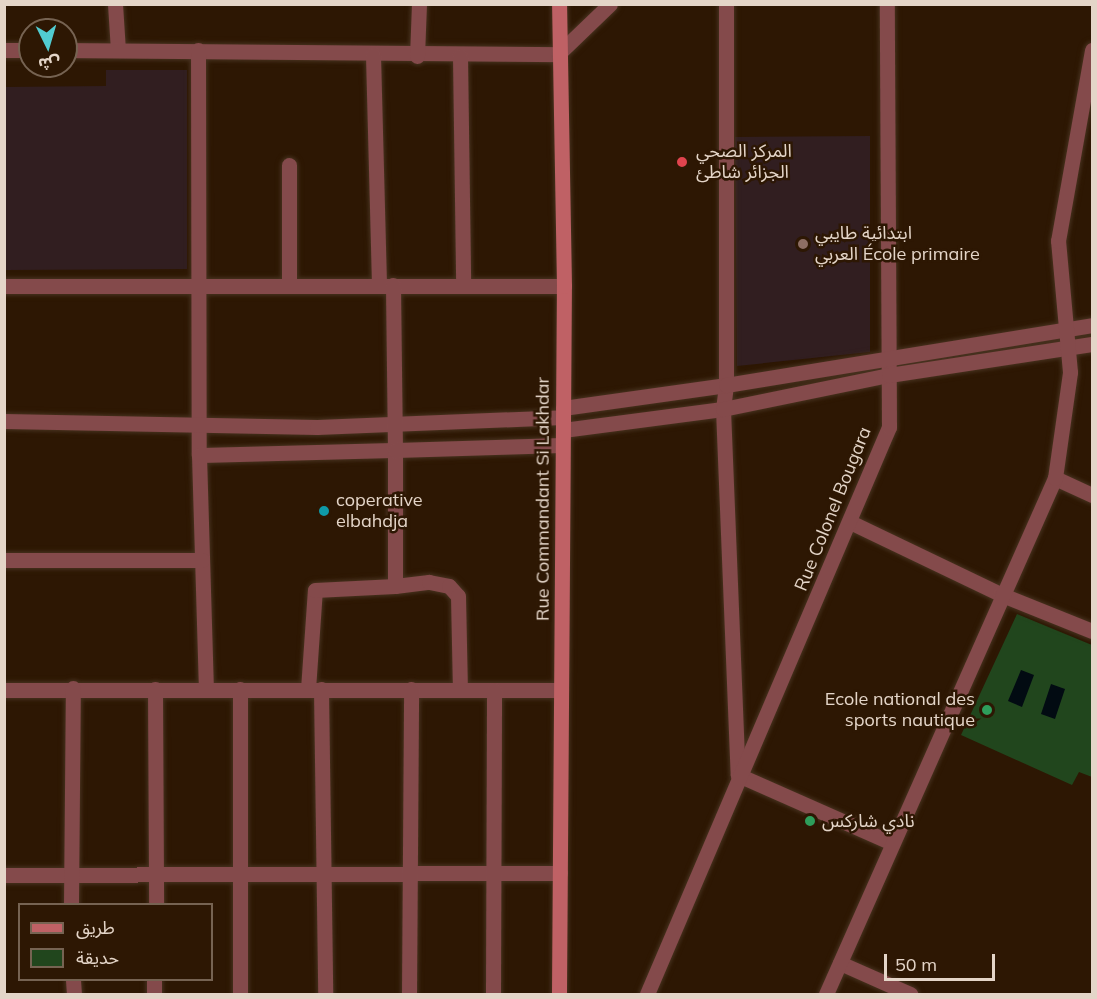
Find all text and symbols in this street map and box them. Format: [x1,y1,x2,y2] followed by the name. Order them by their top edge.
[18,18,78,78] north arrow
[38,53,61,75] text: ش
[696,141,792,184] place label: المركز الصحي الجزائر شاطئ
[673,153,691,171] marker: المركز الصحي الجزائر شاطئ
[815,223,980,266] place label: ابتدائية طايبي العربي École primaire
[796,237,810,251] marker: ابتدائية طايبي العربي École primaire
[532,377,554,621] street label: Rue Commandant Si Lakhdar
[790,424,876,594] street label: Rue Colonel Bougara
[336,490,423,532] place label: coperative elbahdja
[317,504,331,518] marker: coperative elbahdja
[825,689,975,732] place label: Ecole national des sports nautique
[980,703,994,717] marker: Ecole national des sports nautique
[822,810,915,832] place label: نادي شاركس
[803,814,817,828] marker: نادي شاركس
[18,903,213,981] legend
[76,916,115,939] text: طريق
[887,942,998,980] scale bar
[76,946,119,969] text: حديقة
[895,953,937,976] text: 50 m

